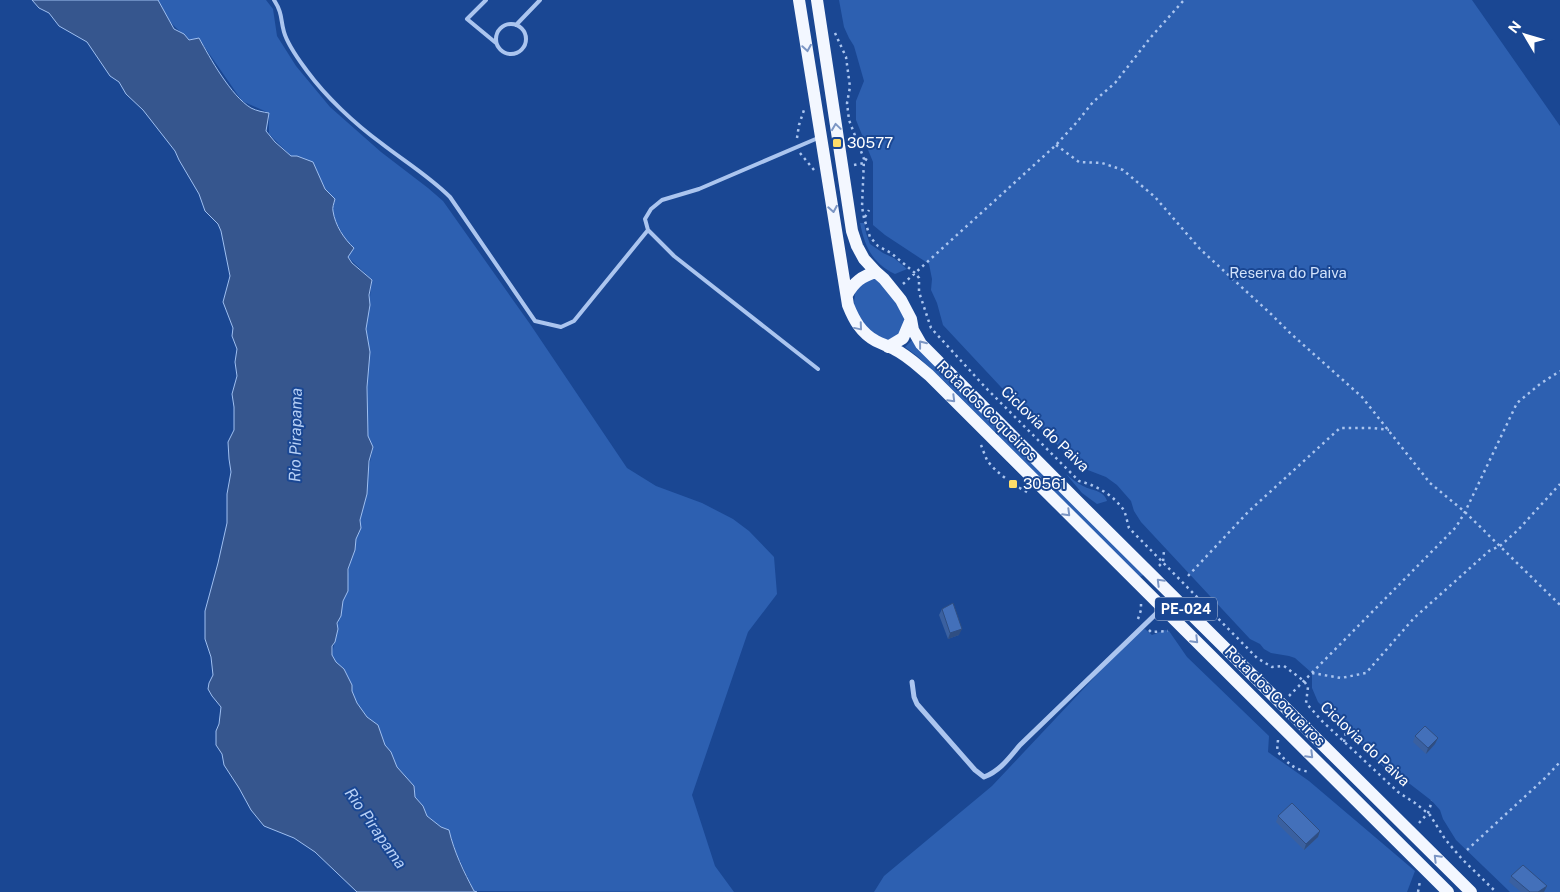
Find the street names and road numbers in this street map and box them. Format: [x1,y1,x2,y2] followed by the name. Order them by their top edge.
[934,357,1041,464] street label: Rota dos Coqueiros
[998,382,1093,475] street label: Ciclovia do Paiva
[1155,598,1217,620] road number: PE-024
[1222,642,1329,749] street label: Rota dos Coqueiros
[1317,698,1413,789] street label: Ciclovia do Paiva

